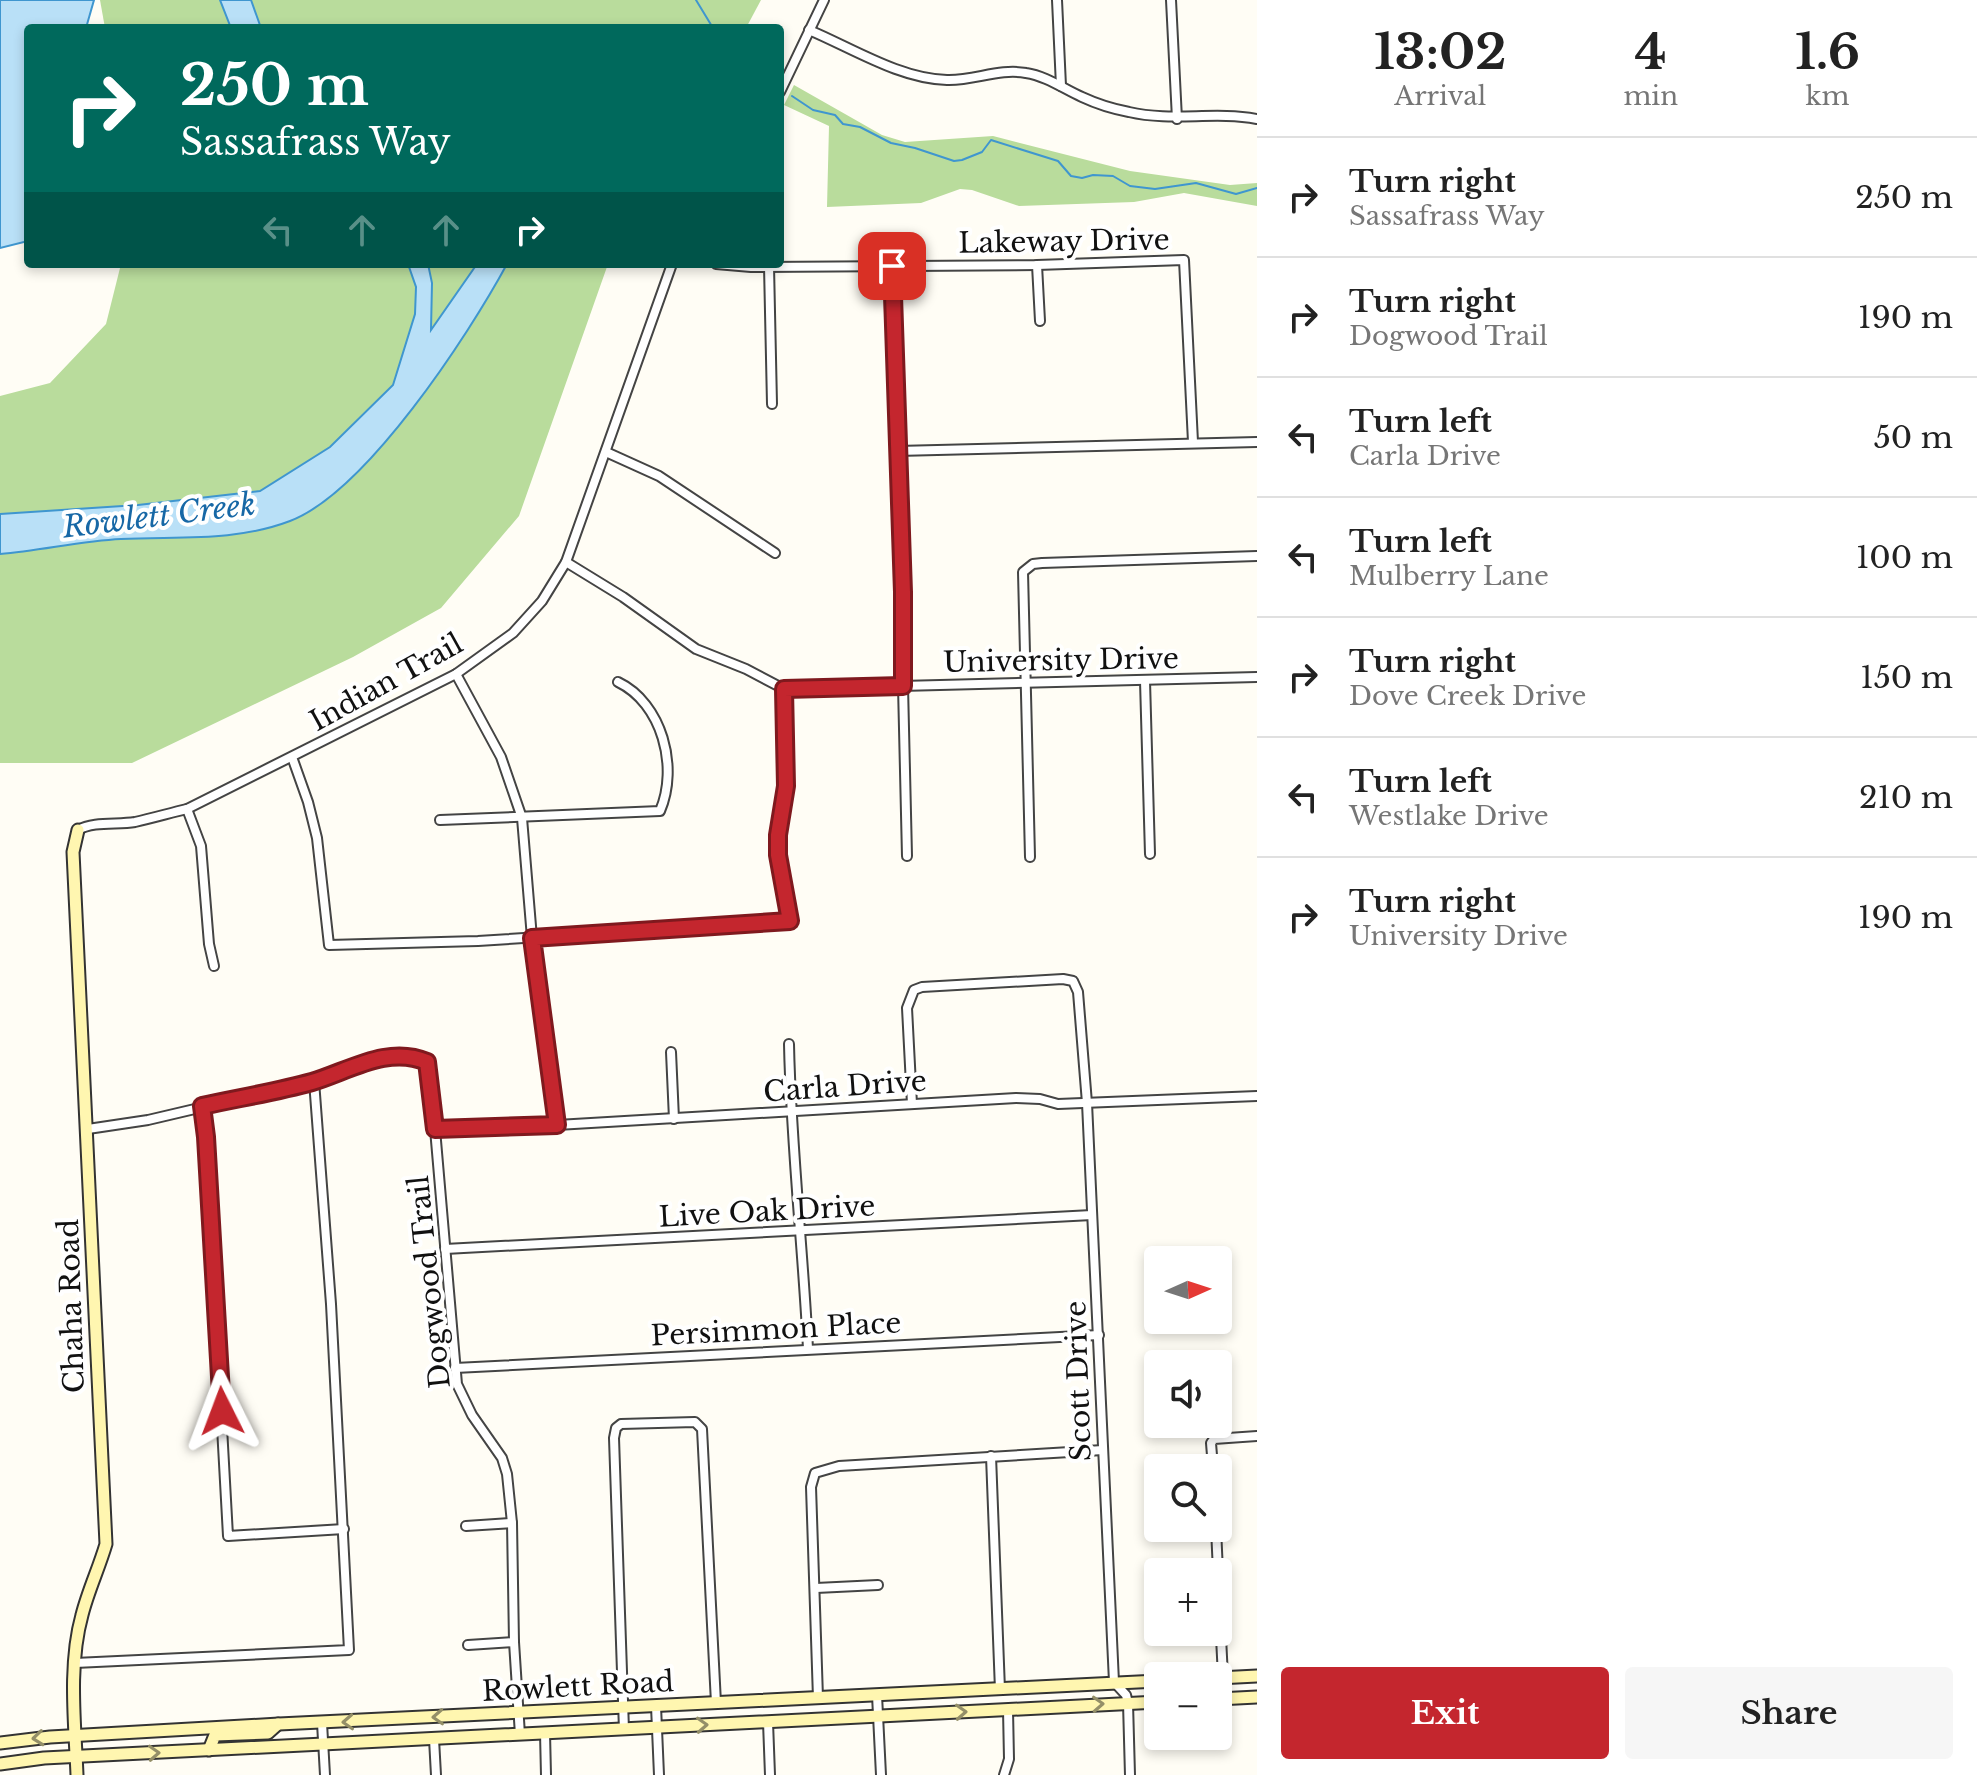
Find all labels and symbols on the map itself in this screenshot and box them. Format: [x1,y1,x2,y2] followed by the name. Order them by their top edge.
[958,222,1170,261] street label: Lakeway Drive
[858,232,926,300] pin
[59,485,257,546] water label: Rowlett Creek
[304,626,469,739] street label: Indian Trail
[943,641,1179,680] street label: University Drive
[762,1063,928,1110] street label: Carla Drive
[401,1174,458,1390] street label: Dogwood Trail
[658,1188,876,1235] street label: Live Oak Drive
[51,1218,92,1394] street label: Chaha Road
[1144,1246,1232,1334] north arrow
[1058,1300,1099,1462] street label: Scott Drive
[650,1305,902,1354] street label: Persimmon Place
[180,1369,264,1453] position arrow
[481,1664,675,1709] street label: Rowlett Road
[1092,1696,1105,1713] one-way arrow
[955,1704,968,1721] one-way arrow
[431,1708,444,1725] one-way arrow
[341,1713,354,1730] one-way arrow
[696,1717,709,1734] one-way arrow
[31,1730,44,1747] one-way arrow
[148,1745,161,1762] one-way arrow

